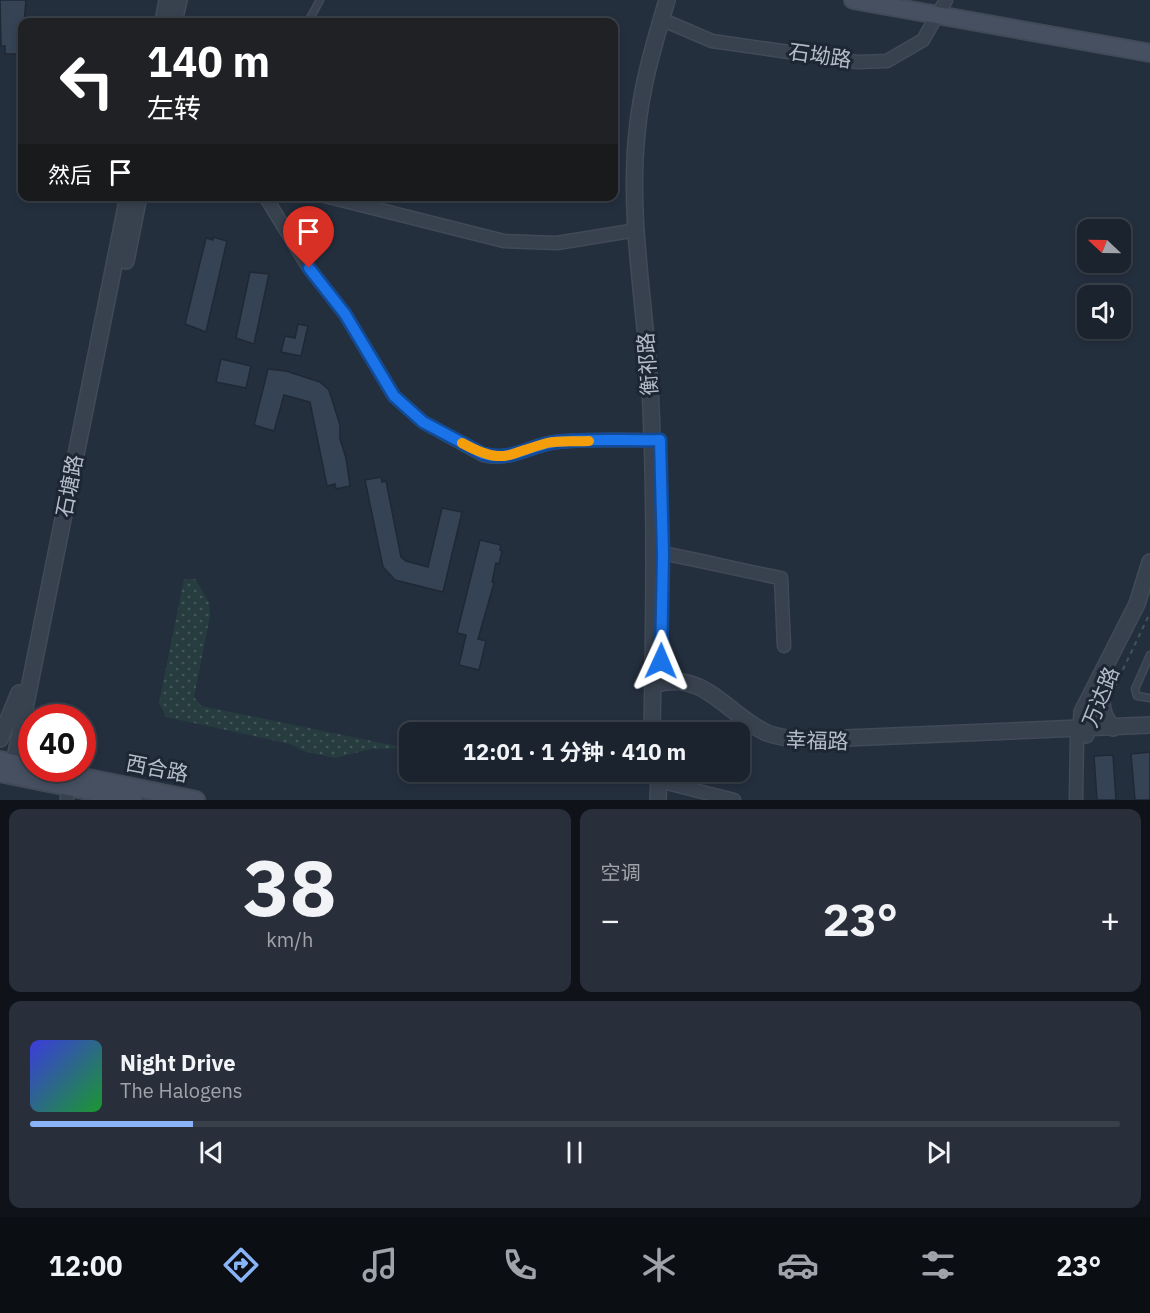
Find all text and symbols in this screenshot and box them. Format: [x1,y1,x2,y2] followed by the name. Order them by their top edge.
[147,34,270,89] text: 140 m
[787,37,853,73] street label: 石坳路
[48,42,126,120] icon: left
[147,90,201,125] text: 左转
[104,156,137,189] icon: arrive
[48,160,92,189] text: 然后
[283,206,334,268] pin
[292,215,325,248] icon: arrive
[1077,219,1131,273] north arrow
[1077,219,1131,339] map controls
[1077,285,1131,339] button: sound
[631,332,663,396] street label: 衡祁路
[49,452,89,519] street label: 石塘路
[629,629,693,693] position arrow
[1075,662,1125,731] street label: 万达路
[18,704,96,782] speed limit sign: 40
[785,725,849,755] street label: 幸福路
[463,737,686,766] text: 12:01 · 1 分钟 · 410 m
[124,748,191,788] street label: 西合路
[243,836,337,937] text: 38
[601,859,641,886] text: 空调
[823,890,898,948] text: 23°
[601,898,620,941] text: −
[1100,898,1120,941] text: +
[266,926,313,953] text: km/h
[120,1048,236,1077] text: Night Drive
[120,1077,242,1104] text: The Halogens
[195,1136,228,1169] icon: previous
[558,1136,591,1169] icon: pause
[922,1136,955,1169] icon: next
[220,1244,262,1286] icon: directions
[359,1244,401,1286] icon: music
[499,1244,541,1286] icon: phone
[638,1244,680,1286] icon: climate
[777,1244,819,1286] icon: car
[917,1244,959,1286] icon: filters
[49,1248,122,1283] text: 12:00
[1056,1248,1101,1283] text: 23°

